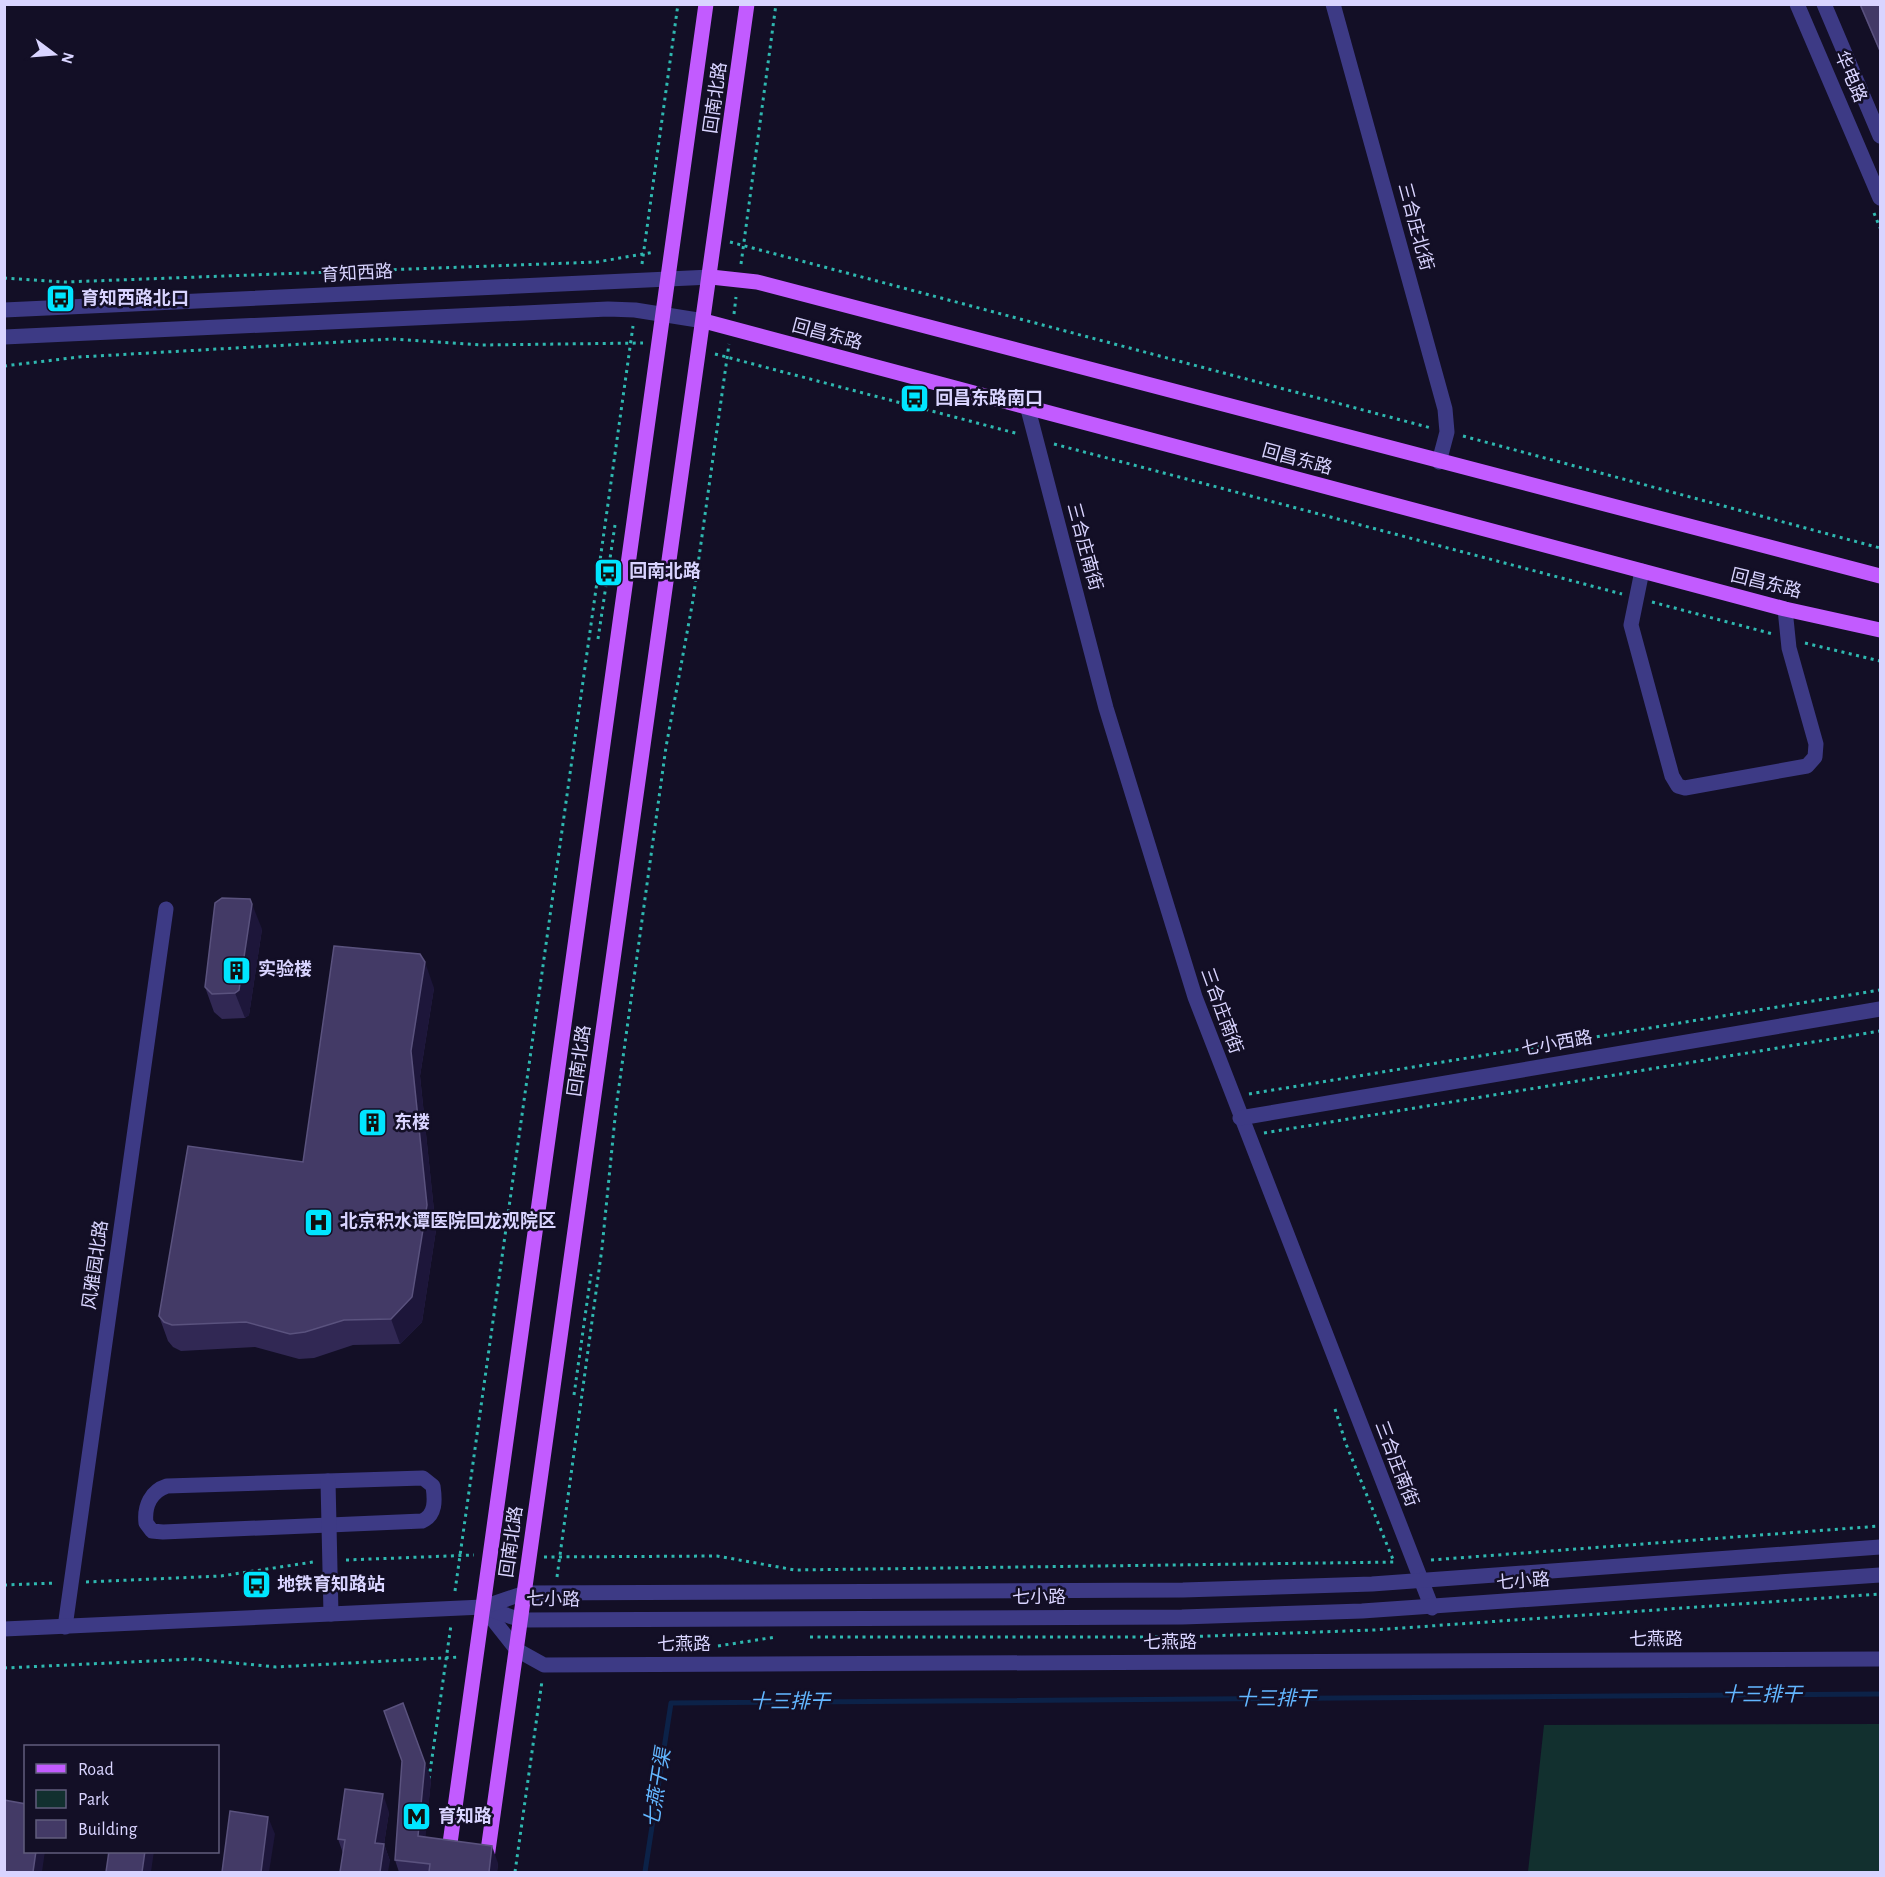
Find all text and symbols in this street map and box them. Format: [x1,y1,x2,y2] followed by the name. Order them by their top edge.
[24,24,84,84] north arrow
[1831,48,1871,105] street label: 华电路
[58,50,77,65] text: N
[700,61,730,135] street label: 回南北路
[1395,181,1437,273] street label: 三合庄北街
[320,261,393,285] street label: 育知西路
[44,283,76,315] bus stop icon: 育知西路北口
[81,288,189,308] place label: 育知西路北口
[790,315,865,353] street label: 回昌东路
[898,383,930,415] bus stop icon: 回昌东路南口
[935,388,1043,408] place label: 回昌东路南口
[1260,440,1335,478] street label: 回昌东路
[1064,501,1106,593] street label: 三合庄南街
[592,556,624,588] bus stop icon: 回南北路
[629,561,701,581] place label: 回南北路
[1729,565,1804,601] street label: 回昌东路
[221,954,253,986] building icon: 实验楼
[258,959,312,979] place label: 实验楼
[1197,965,1247,1056] street label: 三合庄南街
[564,1024,594,1098] street label: 回南北路
[1520,1027,1594,1059] street label: 七小西路
[357,1107,389,1139] building icon: 东楼
[394,1112,430,1132] place label: 东楼
[303,1206,335,1238] hospital icon: 北京积水谭医院回龙观院区
[340,1211,556,1231] place label: 北京积水谭医院回龙观院区
[79,1219,111,1311] street label: 风雅园北路
[1371,1418,1422,1509] street label: 三合庄南街
[496,1505,526,1579] street label: 回南北路
[240,1569,272,1601] bus stop icon: 地铁育知路站
[1495,1569,1551,1593] street label: 七小路
[277,1574,385,1594] place label: 地铁育知路站
[1012,1587,1066,1607] street label: 七小路
[526,1589,580,1609] street label: 七小路
[1629,1629,1683,1649] street label: 七燕路
[1143,1632,1197,1652] street label: 七燕路
[657,1634,711,1654] street label: 七燕路
[1722,1684,1804,1705] water label: 十三排干
[1236,1688,1318,1709] water label: 十三排干
[750,1691,832,1712] water label: 十三排干
[641,1744,675,1829] water label: 七燕干渠
[24,1745,219,1853] legend
[78,1761,114,1779] text: Road
[78,1791,110,1809] text: Park
[401,1801,433,1833] metro station icon: 育知路
[438,1806,492,1826] place label: 育知路
[78,1821,138,1839] text: Building

